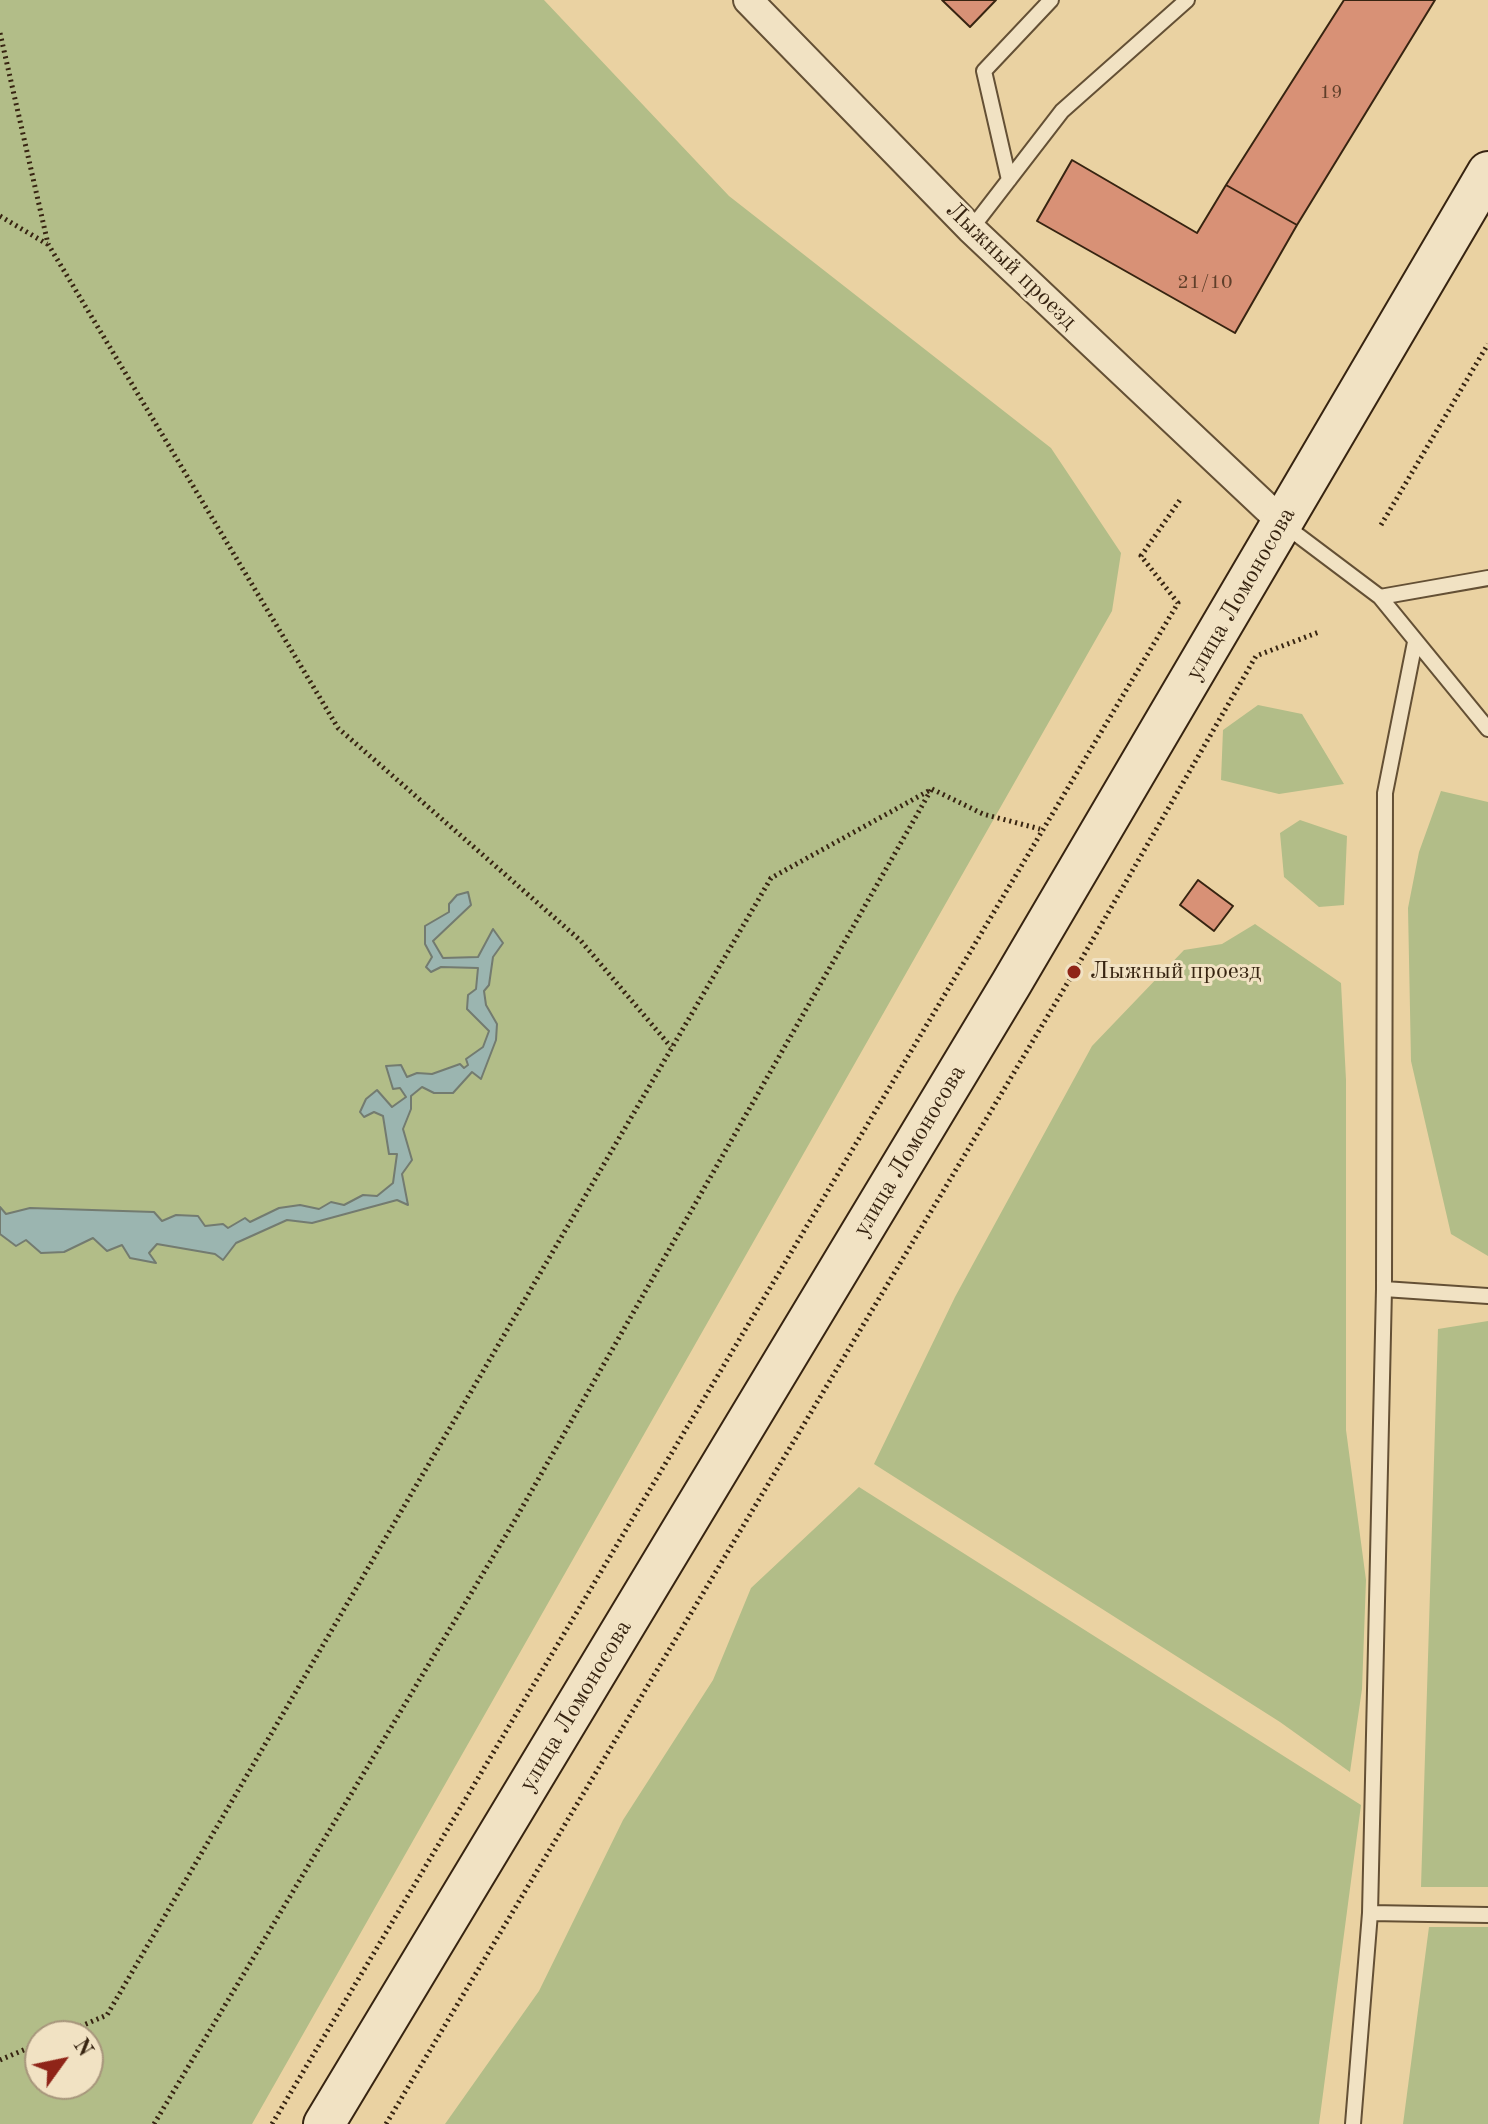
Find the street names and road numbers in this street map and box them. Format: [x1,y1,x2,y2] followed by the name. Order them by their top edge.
[939,196,1083,336] street label: Лыжный проезд
[1180,502,1302,686] street label: улица Ломоносова
[847,1060,973,1242] street label: улица Ломоносова
[513,1615,639,1797] street label: улица Ломоносова

